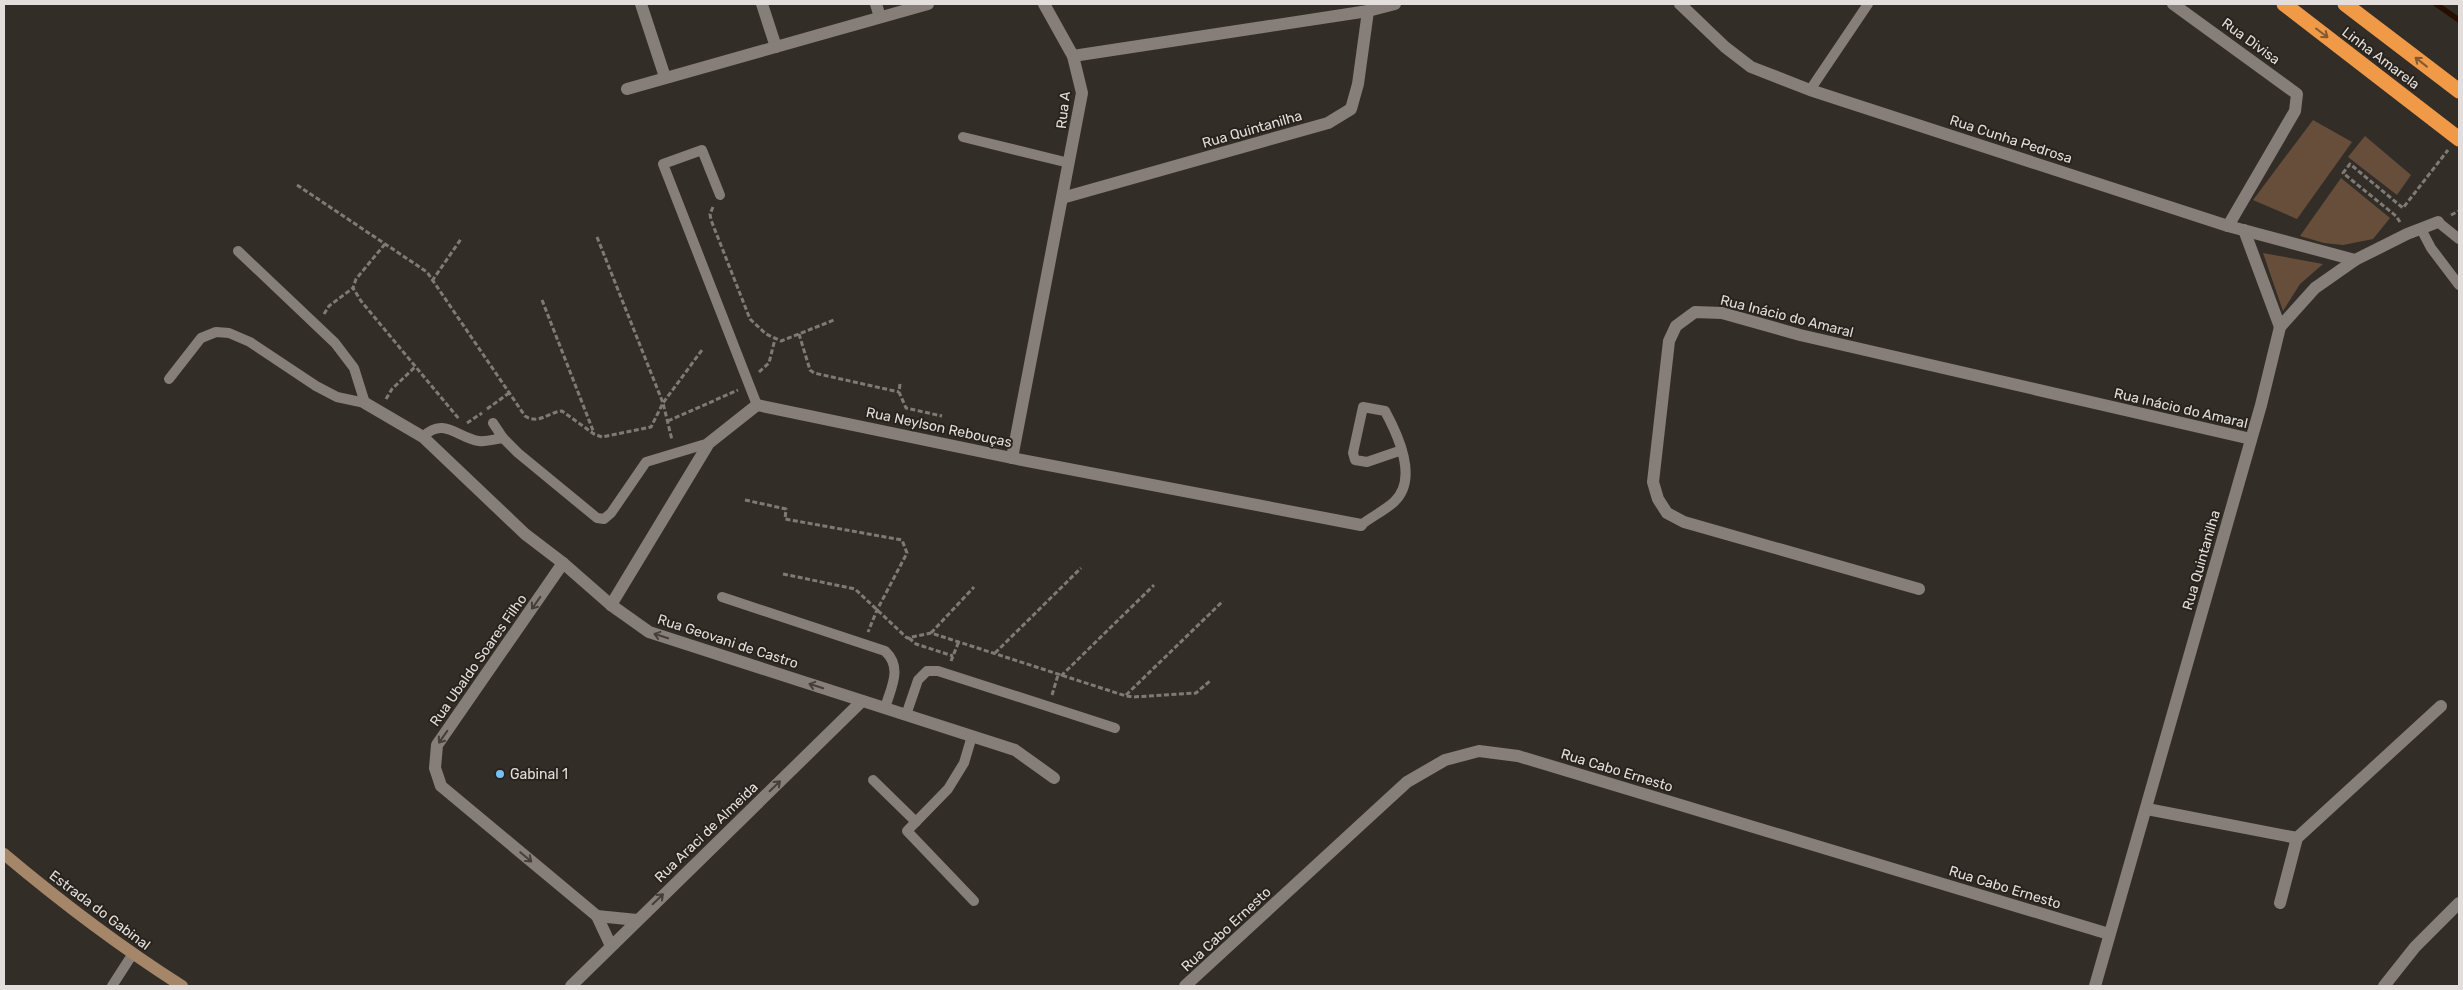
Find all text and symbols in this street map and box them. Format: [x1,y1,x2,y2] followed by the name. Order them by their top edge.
[2218,15,2283,68] street label: Rua Divisa
[2339,24,2423,93] street label: Linha Amarela
[2315,28,2328,39] one-way arrow
[2415,56,2428,67] one-way arrow
[1053,90,1074,130] street label: Rua A
[1200,107,1304,152] street label: Rua Quintanilha
[1947,112,2074,167] street label: Rua Cunha Pedrosa
[1719,292,1855,341] street label: Rua Inácio do Amaral
[2112,385,2249,432] street label: Rua Inácio do Amaral
[864,404,1013,451] street label: Rua Neylson Rebouças
[2179,508,2224,612] street label: Rua Quintanilha
[426,591,531,730] street label: Rua Ubaldo Soares Filho
[531,596,541,610] one-way arrow
[655,611,800,672] street label: Rua Geovani de Castro
[654,631,670,640] one-way arrow
[809,681,824,690] one-way arrow
[438,730,448,744] one-way arrow
[1559,745,1675,796] street label: Rua Cabo Ernesto
[510,766,568,783] place label: Gabinal 1
[494,768,506,780] marker: Gabinal 1
[651,779,762,886] street label: Rua Araci de Almeida
[768,780,781,792] one-way arrow
[520,851,533,862] one-way arrow
[1947,862,2063,913] street label: Rua Cabo Ernesto
[46,867,153,954] street label: Estrada do Gabinal
[1178,883,1275,975] street label: Rua Cabo Ernesto
[652,893,664,906] one-way arrow

